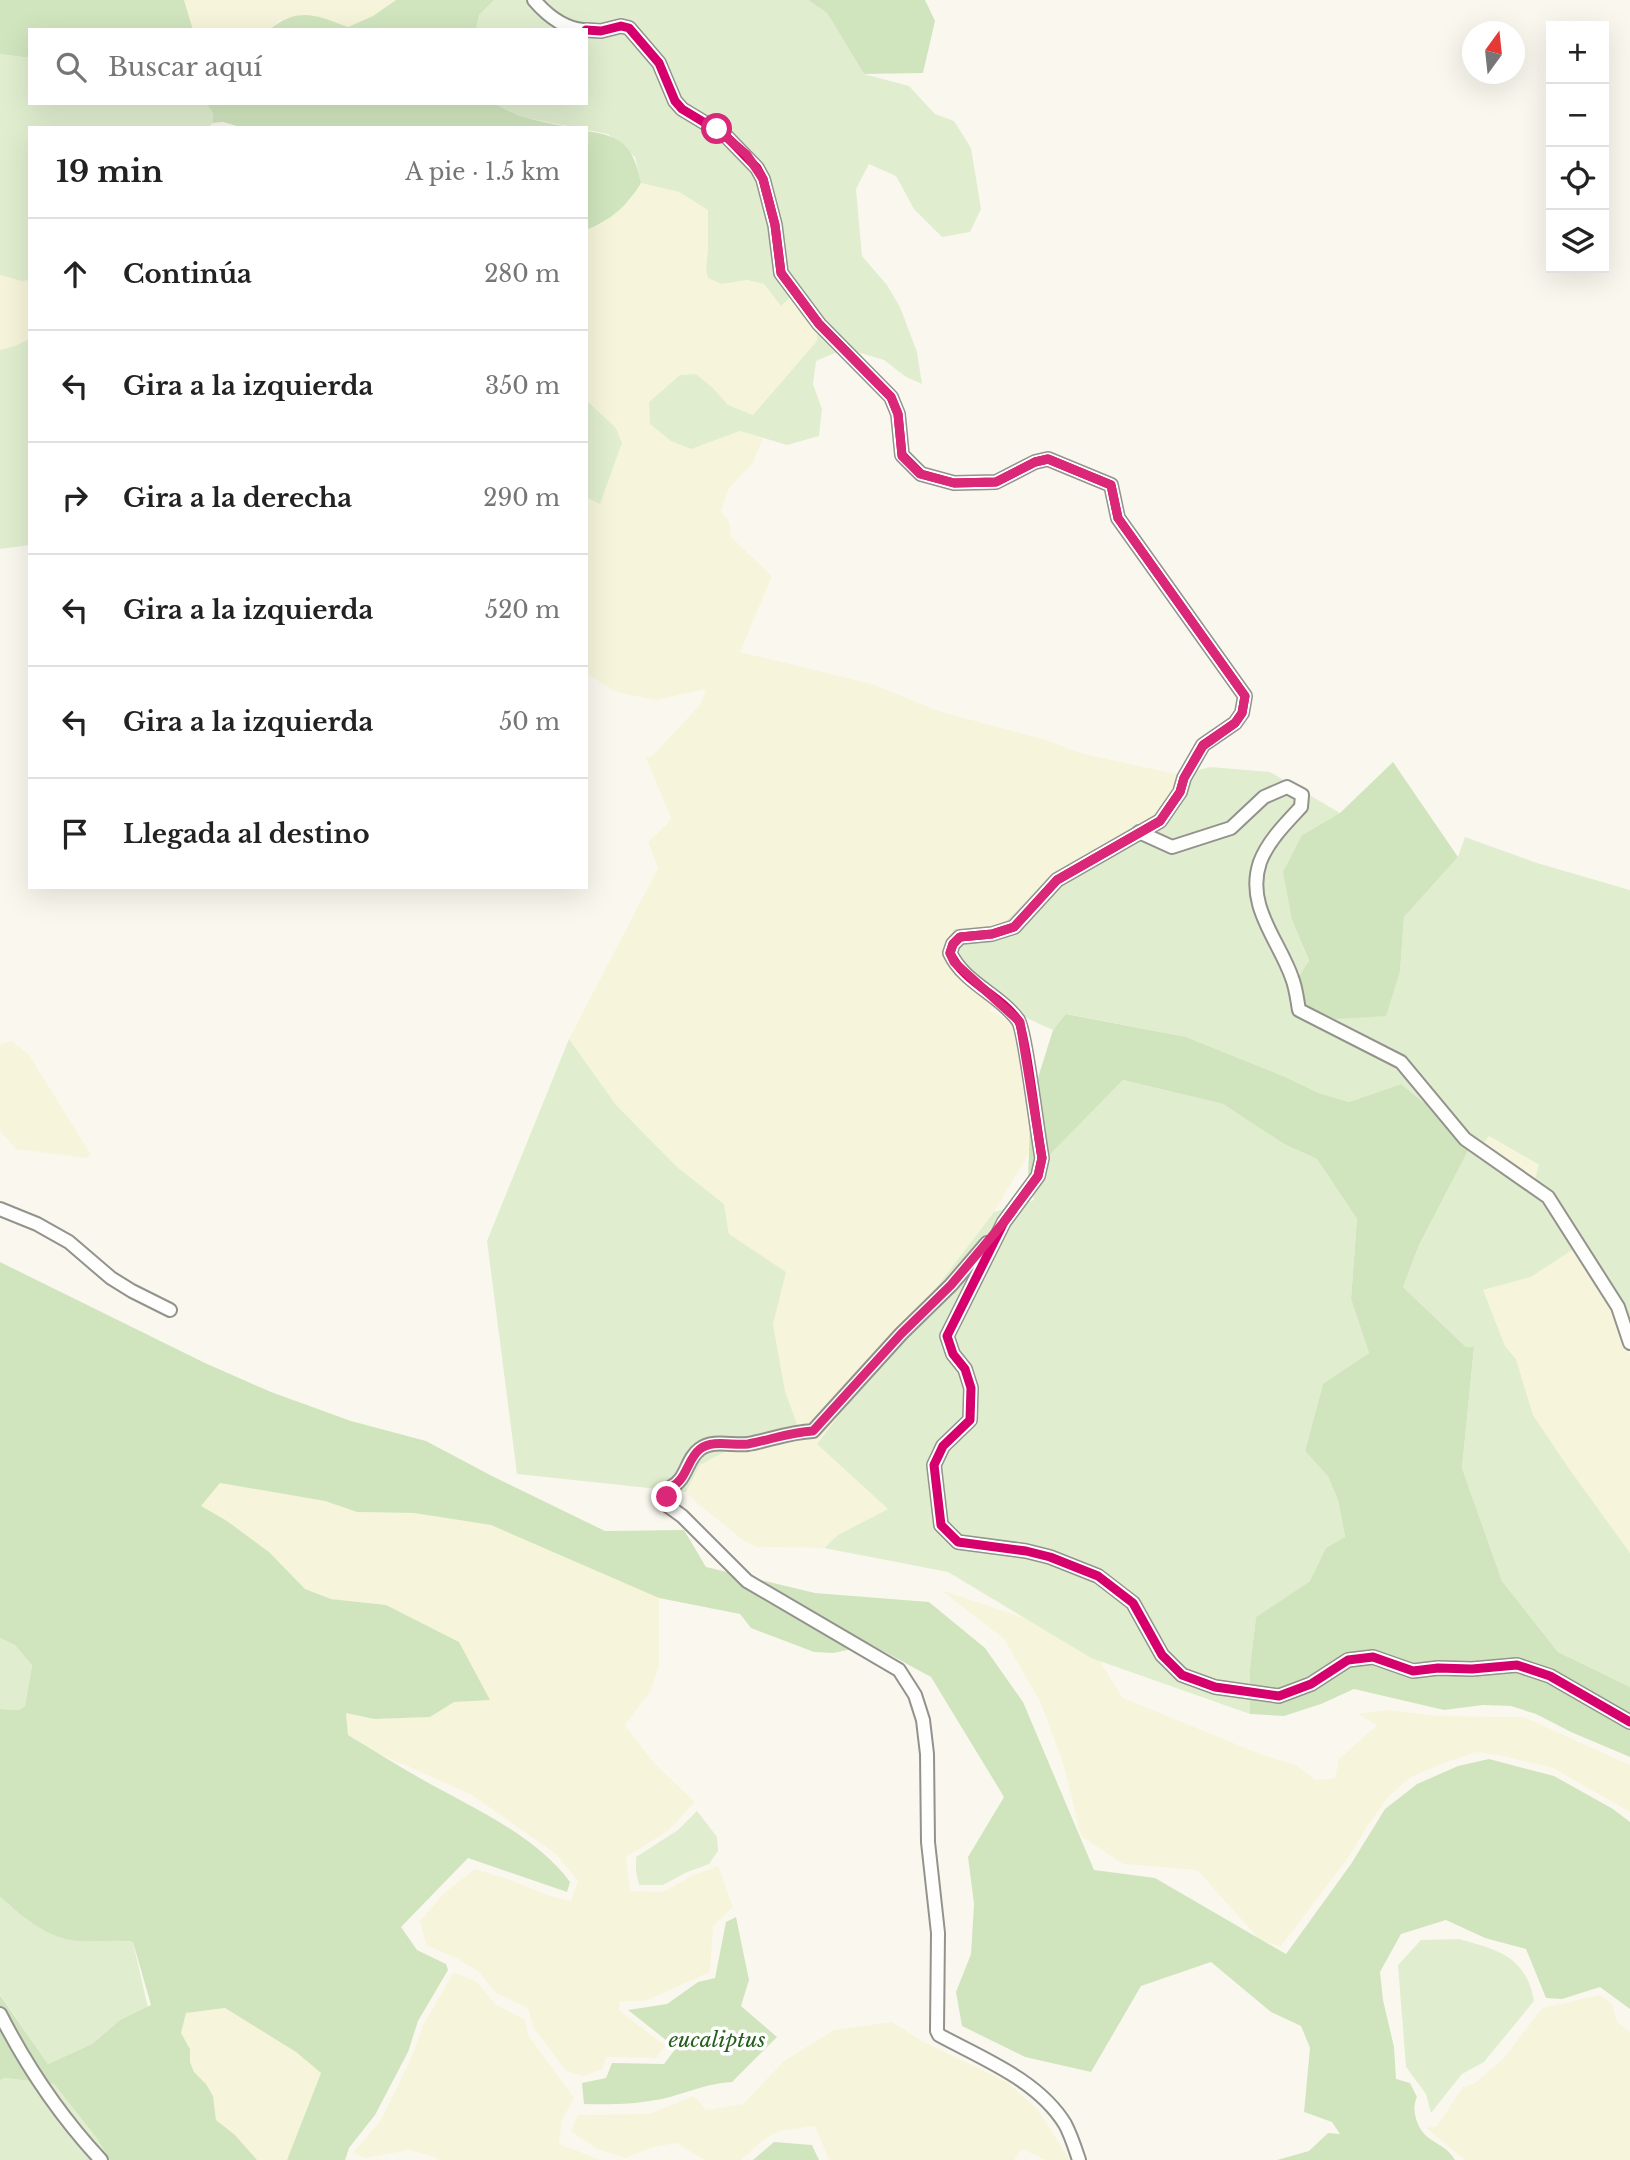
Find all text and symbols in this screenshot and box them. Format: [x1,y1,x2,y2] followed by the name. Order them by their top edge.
[1462,21,1525,84] north arrow
[1546,21,1609,273] map controls
[1546,21,1609,84] button: +
[28,28,588,105] search box
[52,48,90,86] icon: search
[108,51,262,83] text: Buscar aquí
[1546,84,1609,147] button: −
[701,113,732,144] route start
[1546,147,1609,210] button: locate
[56,153,163,190] text: 19 min
[405,158,560,186] text: A pie · 1.5 km
[1546,210,1609,273] button: layers
[56,255,94,293] icon: ahead
[123,258,252,290] text: Continúa
[484,260,560,288] text: 280 m
[56,367,94,405] icon: left
[123,370,373,402] text: Gira a la izquierda
[485,372,560,400] text: 350 m
[56,479,94,517] icon: right
[123,482,352,514] text: Gira a la derecha
[483,484,560,512] text: 290 m
[56,591,94,629] icon: left
[123,594,373,626] text: Gira a la izquierda
[485,596,560,624] text: 520 m
[56,703,94,741] icon: left
[123,706,373,738] text: Gira a la izquierda
[499,708,560,736] text: 50 m
[56,815,94,853] icon: arrive
[123,818,370,850] text: Llegada al destino
[651,1481,682,1512] route end
[669,2027,765,2053] park label: eucaliptus

